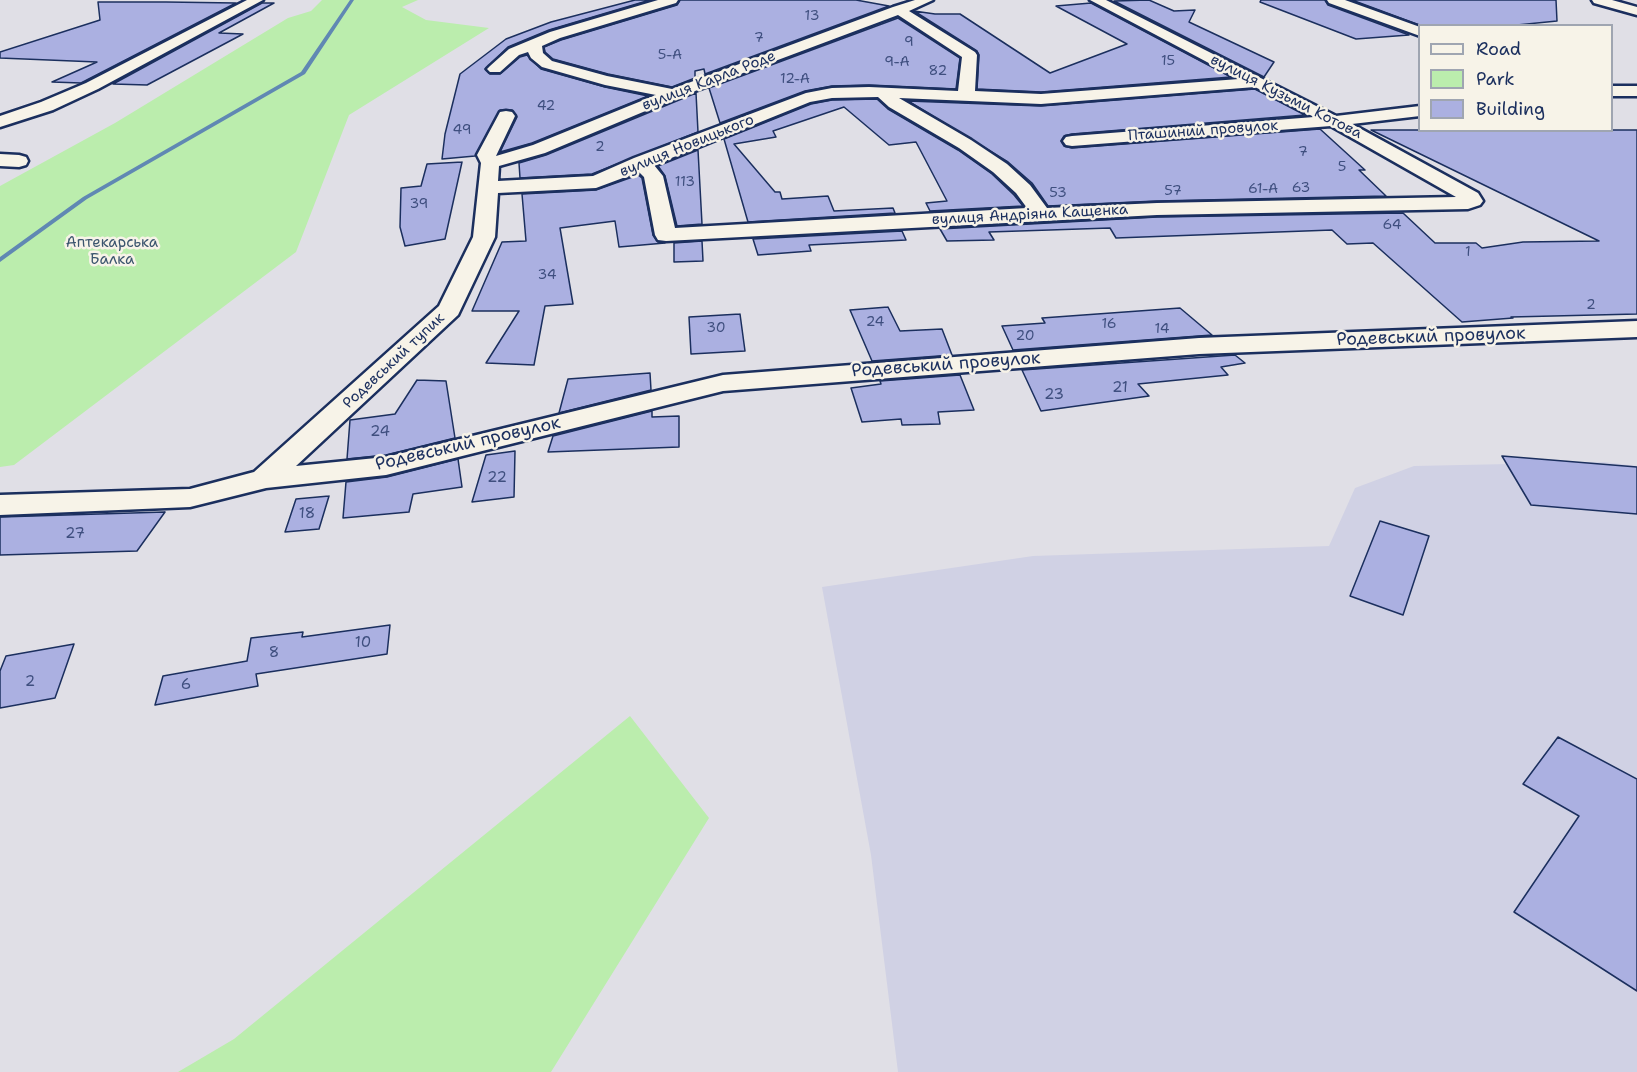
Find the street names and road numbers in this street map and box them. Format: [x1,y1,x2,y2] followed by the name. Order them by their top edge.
[640,47,778,115] street label: вулиця Карла Роде
[1207,51,1365,143] street label: вулиця Кузьми Котова
[617,111,757,181] street label: вулиця Новицького
[1127,117,1279,145] street label: Пташиний провулок
[931,201,1129,229] street label: вулиця Андріяна Кащенка
[340,309,448,413] street label: Родевський тупик
[1336,323,1526,351] street label: Родевський провулок
[851,348,1041,382] street label: Родевський провулок
[373,412,563,476] street label: Родевський провулок

